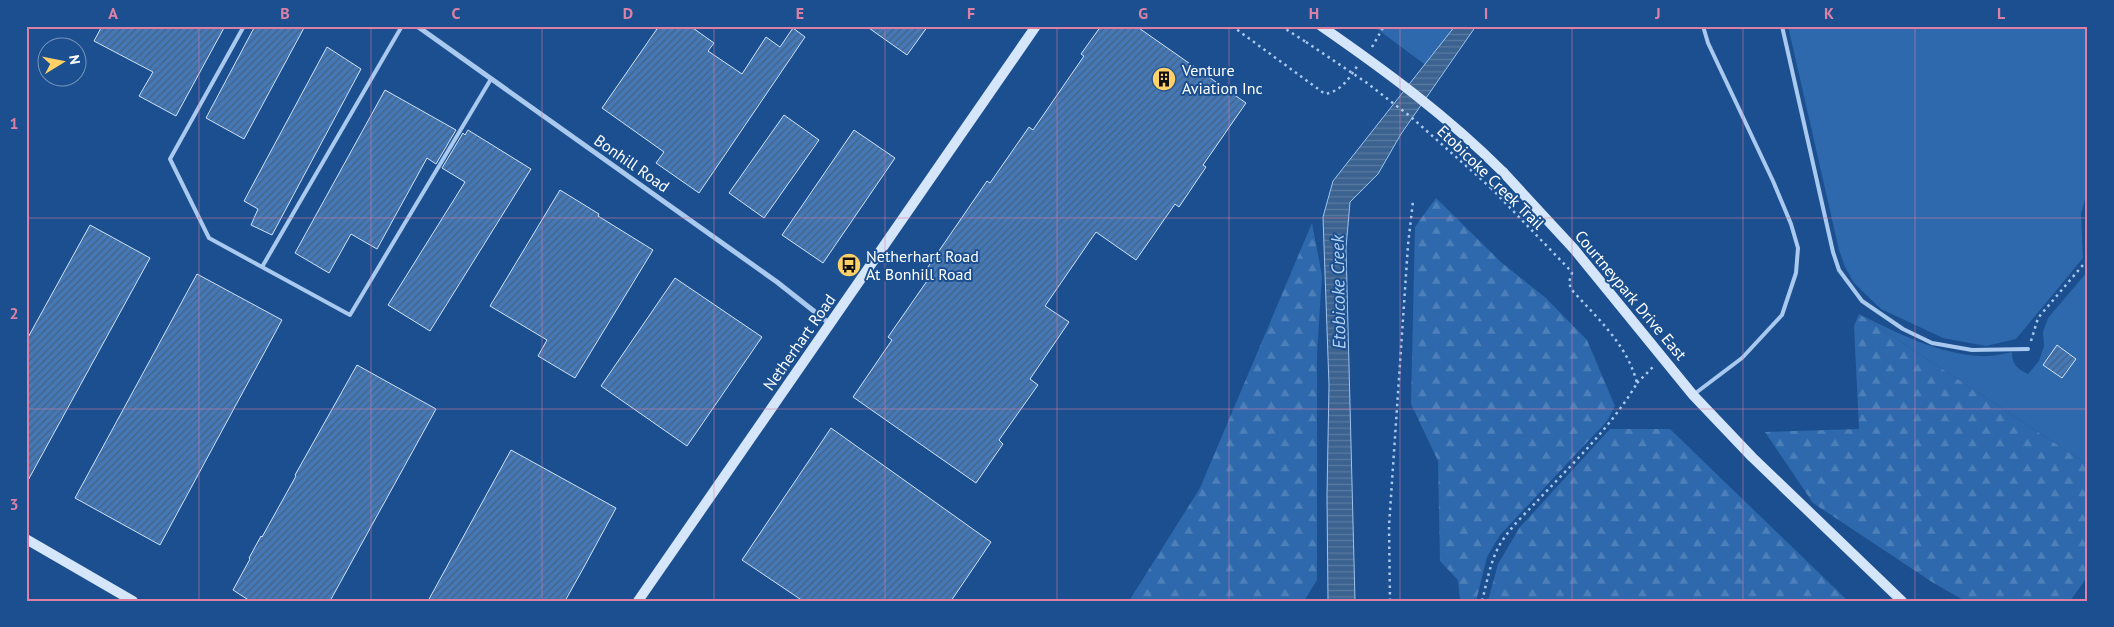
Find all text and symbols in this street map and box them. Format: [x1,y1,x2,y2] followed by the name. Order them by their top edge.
[108,3,118,23] text: A
[280,3,290,23] text: B
[452,3,461,23] text: C
[623,3,633,23] text: D
[796,3,804,23] text: E
[967,3,975,23] text: F
[1138,3,1148,23] text: G
[1309,3,1319,23] text: H
[1484,3,1488,23] text: I
[1654,3,1661,23] text: J
[1824,3,1834,23] text: K
[1997,3,2006,23] text: L
[38,38,88,88] north arrow
[65,54,84,66] text: N
[1181,60,1263,98] place label: Venture Aviation Inc
[1151,66,1177,92] building icon: Venture Aviation Inc
[9,113,19,133] text: 1
[1433,121,1549,234] street label: Etobicoke Creek Trail
[591,130,673,196] street label: Bonhill Road
[1571,226,1692,364] street label: Courtneypark Drive East
[1325,234,1350,349] water label: Etobicoke Creek
[866,246,979,284] place label: Netherhart Road At Bonhill Road
[836,252,862,278] bus stop icon: Netherhart Road At Bonhill Road
[758,290,840,394] street label: Netherhart Road
[9,303,19,323] text: 2
[9,494,19,514] text: 3

